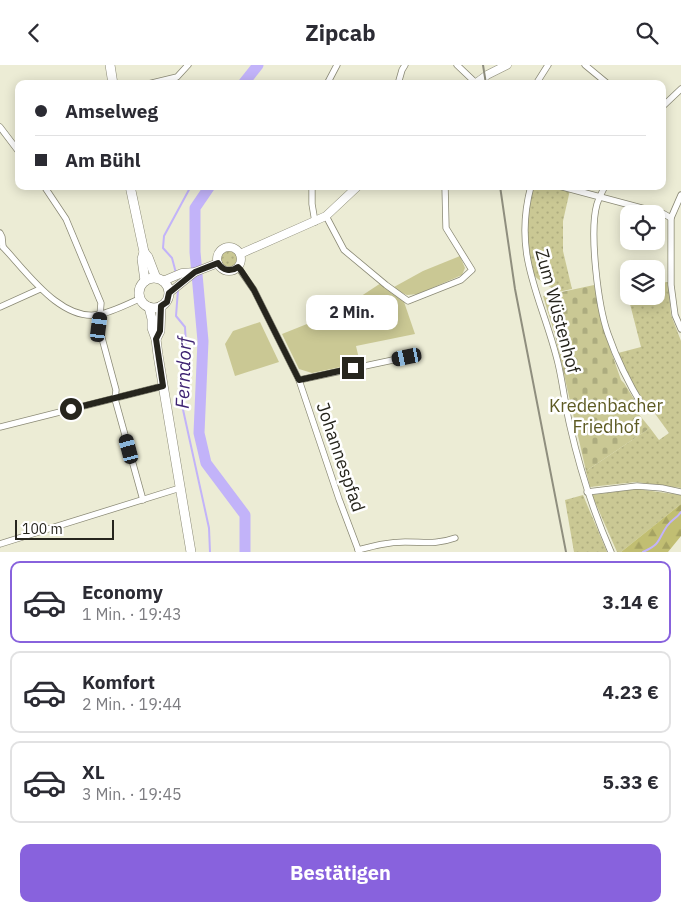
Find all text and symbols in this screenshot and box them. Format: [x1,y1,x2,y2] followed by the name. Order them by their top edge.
[305,18,376,47] text: Zipcab
[20,19,48,47] icon: back
[633,19,661,47] icon: search
[65,99,158,123] text: Amselweg
[65,148,141,172] text: Am Bühl
[620,205,665,305] map controls
[620,205,665,250] button: locate
[530,246,586,376] street label: Zum Wüstenhof
[620,260,665,305] button: layers
[307,295,399,331] callout: 2 Min.
[329,302,375,322] text: 2 Min.
[89,311,108,343] car
[170,335,196,409] water label: Ferndorf
[390,347,423,367] car
[342,357,364,379] route end
[549,394,663,438] park label: Kredenbacher Friedhof
[60,398,82,420] route start
[312,399,370,515] street label: Johannespfad
[117,433,140,465] car
[15,517,114,540] scale bar
[22,520,63,538] text: 100 m
[22,580,67,625] icon: car
[82,580,163,604] text: Economy
[603,590,659,614] text: 3.14 €
[82,604,182,624] text: 1 Min. · 19:43
[22,670,67,715] icon: car
[82,670,155,694] text: Komfort
[603,680,659,704] text: 4.23 €
[82,694,182,714] text: 2 Min. · 19:44
[22,760,67,805] icon: car
[82,760,105,784] text: XL
[603,770,659,794] text: 5.33 €
[82,784,182,804] text: 3 Min. · 19:45
[20,844,661,902] button: Bestätigen

